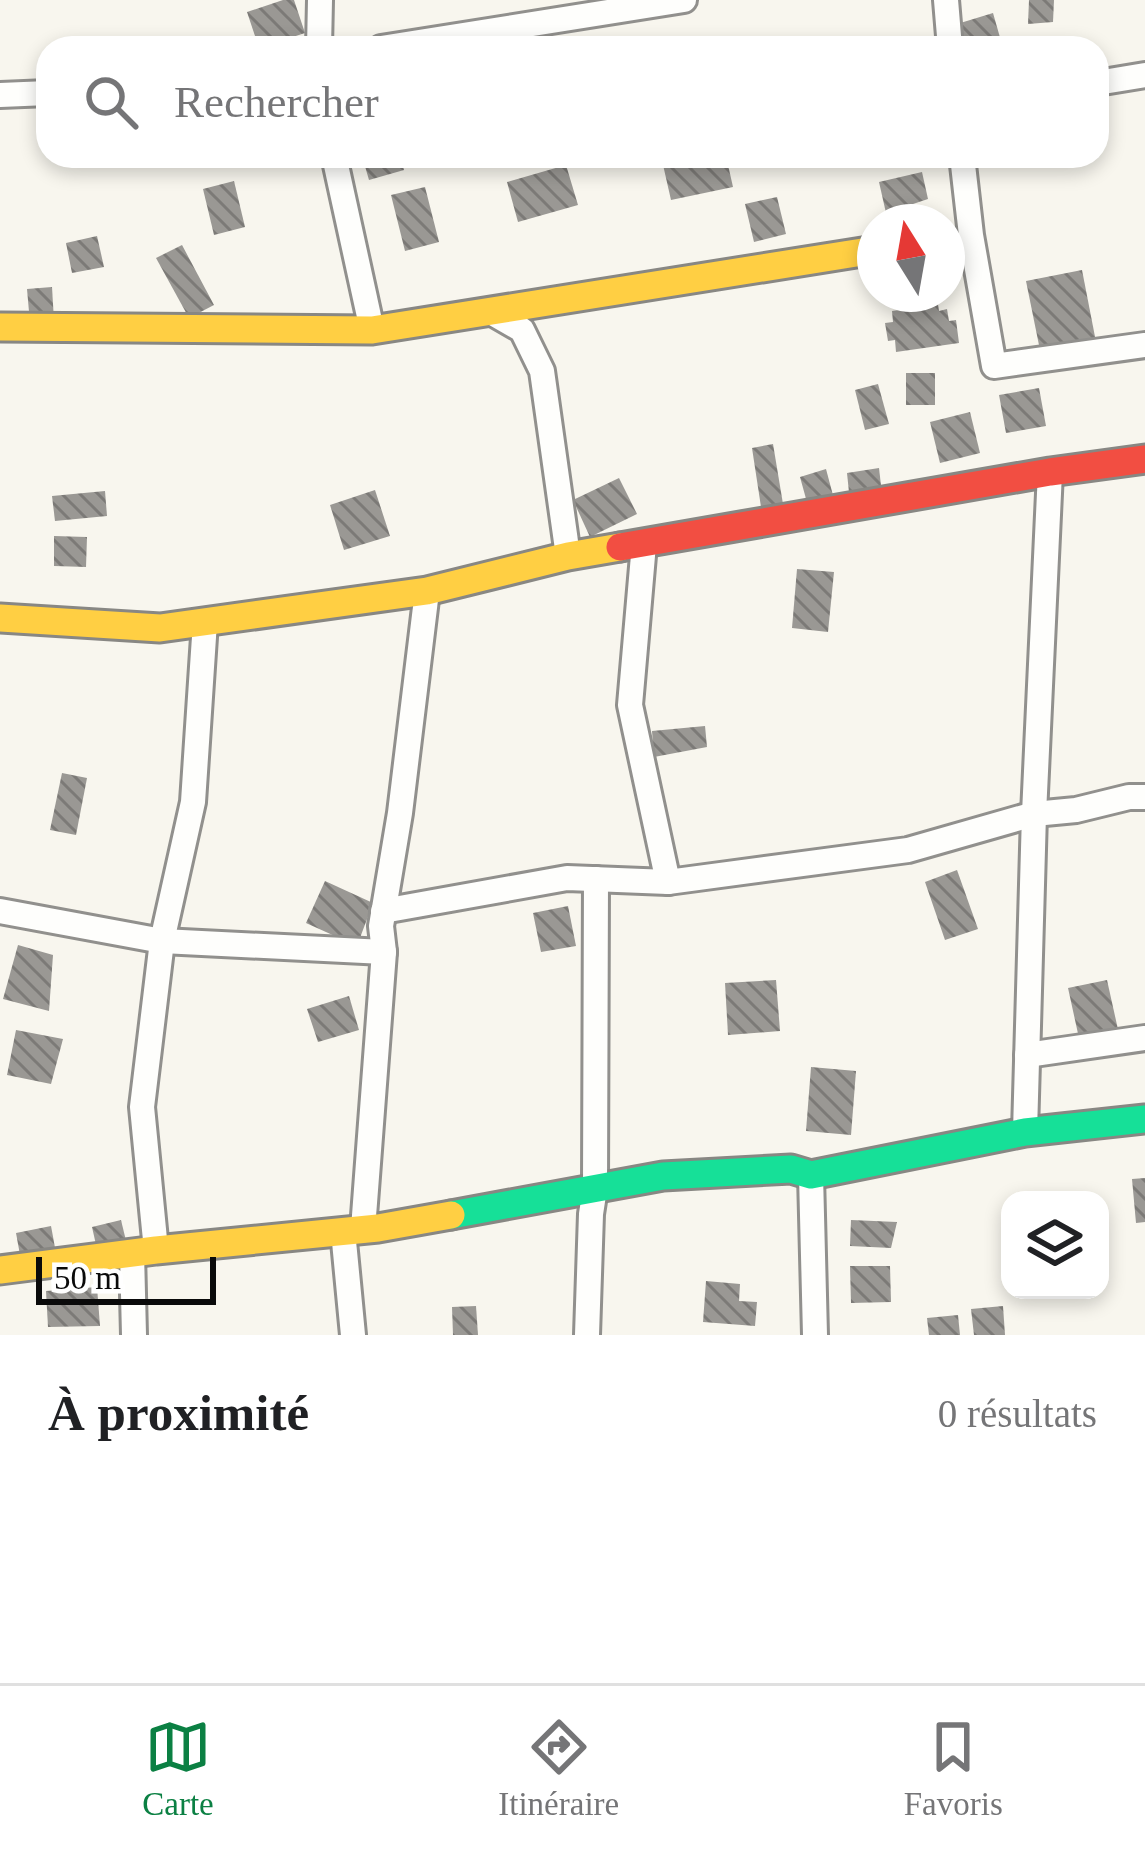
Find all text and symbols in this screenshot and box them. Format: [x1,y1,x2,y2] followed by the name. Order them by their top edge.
[36,36,1109,168] search box
[78,69,144,135] icon: search
[174,77,379,127] text: Rechercher
[857,204,965,312] north arrow
[1001,1191,1109,1299] map controls
[1001,1191,1109,1299] button: layers
[36,1251,216,1304] scale bar
[54,1260,121,1296] text: 50 m
[48,1385,309,1441] text: À proximité
[938,1392,1097,1435] text: 0 résultats
[142,1714,214,1823] tab: Carte
[498,1714,619,1823] tab: Itinéraire
[904,1714,1003,1823] tab: Favoris

